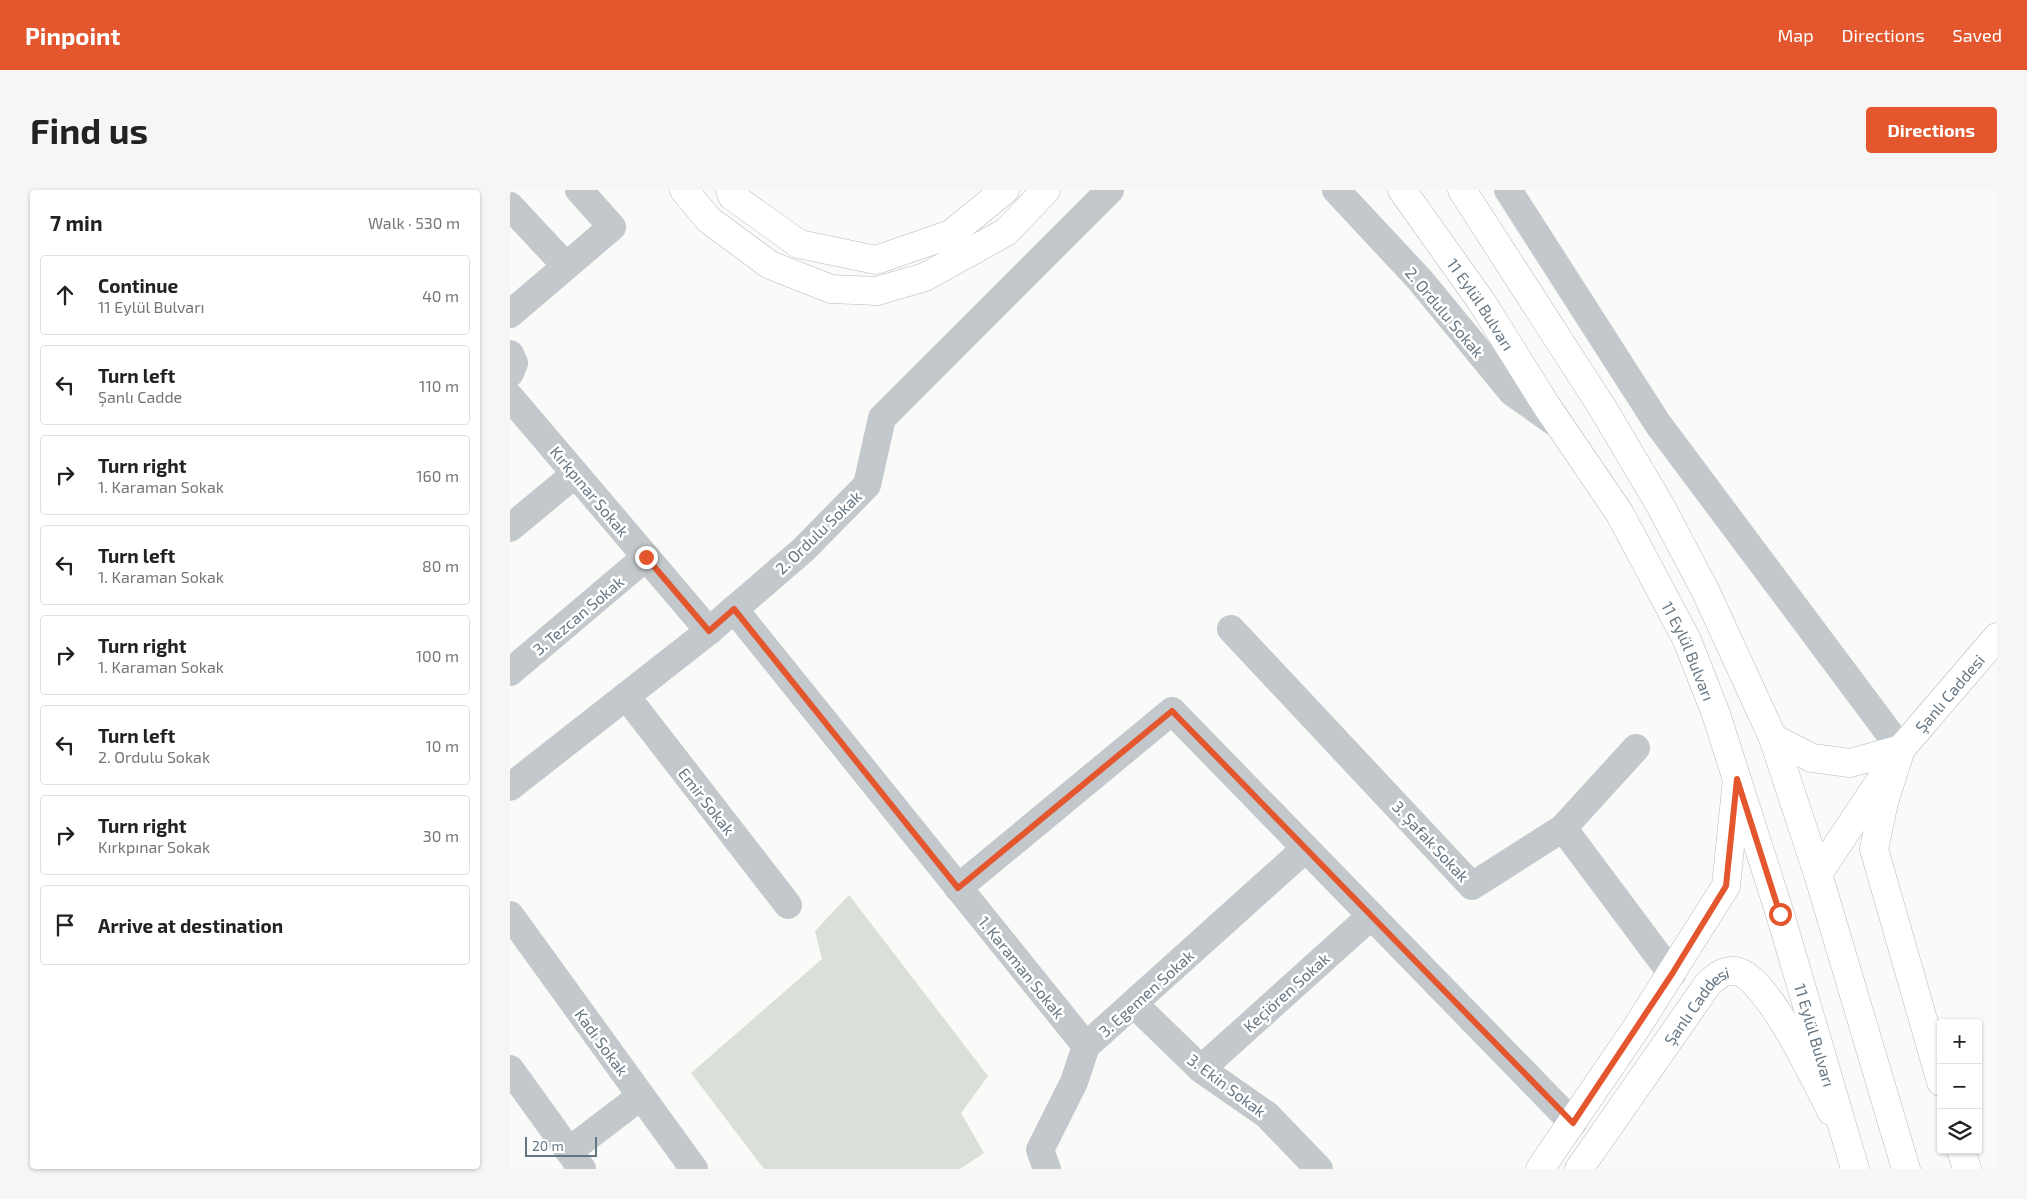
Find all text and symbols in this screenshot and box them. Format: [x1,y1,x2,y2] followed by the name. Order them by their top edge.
[25,21,120,50] text: Pinpoint
[1777,24,1814,46] text: Map
[1842,24,1925,46] text: Directions
[1953,24,2002,46] text: Saved
[1866,107,1997,153] button: Directions
[30,109,148,151] text: Find us
[50,210,103,235] text: 7 min
[368,213,460,232] text: Walk · 530 m
[1444,254,1519,354] street label: 11 Eylül Bulvarı
[1402,263,1488,361] street label: 2. Ordulu Sokak
[98,274,178,297] text: Continue
[51,281,79,309] icon: ahead
[422,286,459,305] text: 40 m
[98,297,205,316] text: 11 Eylül Bulvarı
[98,364,175,387] text: Turn left
[51,371,79,399] icon: left
[419,376,459,395] text: 110 m
[98,387,182,406] text: Şanlı Cadde
[547,442,633,540] street label: Kırkpınar Sokak
[98,454,186,477] text: Turn right
[51,461,79,489] icon: right
[416,466,459,485] text: 160 m
[98,477,224,496] text: 1. Karaman Sokak
[771,486,865,578] street label: 2. Ordulu Sokak
[98,544,175,567] text: Turn left
[635,546,658,569] route end
[51,551,79,579] icon: left
[422,556,459,575] text: 80 m
[98,567,224,586] text: 1. Karaman Sokak
[529,572,627,658] street label: 3. Tezcan Sokak
[1659,598,1719,703] street label: 11 Eylül Bulvarı
[98,634,186,657] text: Turn right
[51,641,79,669] icon: right
[416,646,459,665] text: 100 m
[1911,650,1988,736] street label: Şanlı Caddesi
[98,657,224,676] text: 1. Karaman Sokak
[98,724,175,747] text: Turn left
[51,731,79,759] icon: left
[425,736,459,755] text: 10 m
[98,747,210,766] text: 2. Ordulu Sokak
[675,764,739,838] street label: Emir Sokak
[1388,797,1473,886] street label: 3. Şafak Sokak
[98,814,186,837] text: Turn right
[51,821,79,849] icon: right
[423,826,459,845] text: 30 m
[98,837,210,856] text: Kırkpınar Sokak
[1769,903,1792,926] route start
[51,911,79,939] icon: arrive
[975,912,1069,1022] street label: 1. Karaman Sokak
[98,914,283,937] text: Arrive at destination
[1095,945,1197,1041] street label: 3. Egemen Sokak
[1239,948,1334,1036] street label: Keçiören Sokak
[1659,962,1731,1049] street label: Şanlı Caddesi
[1791,981,1840,1089] street label: 11 Eylül Bulvarı
[571,1005,633,1079] street label: Kadı Sokak
[1937,1019,1982,1154] map controls
[1937,1019,1982,1064] button: +
[1184,1049,1270,1121] street label: 3. Ekin Sokak
[1937,1064,1982,1109] button: −
[1937,1109,1982,1154] button: layers
[525,1134,598,1157] scale bar
[532,1137,564,1154] text: 20 m

